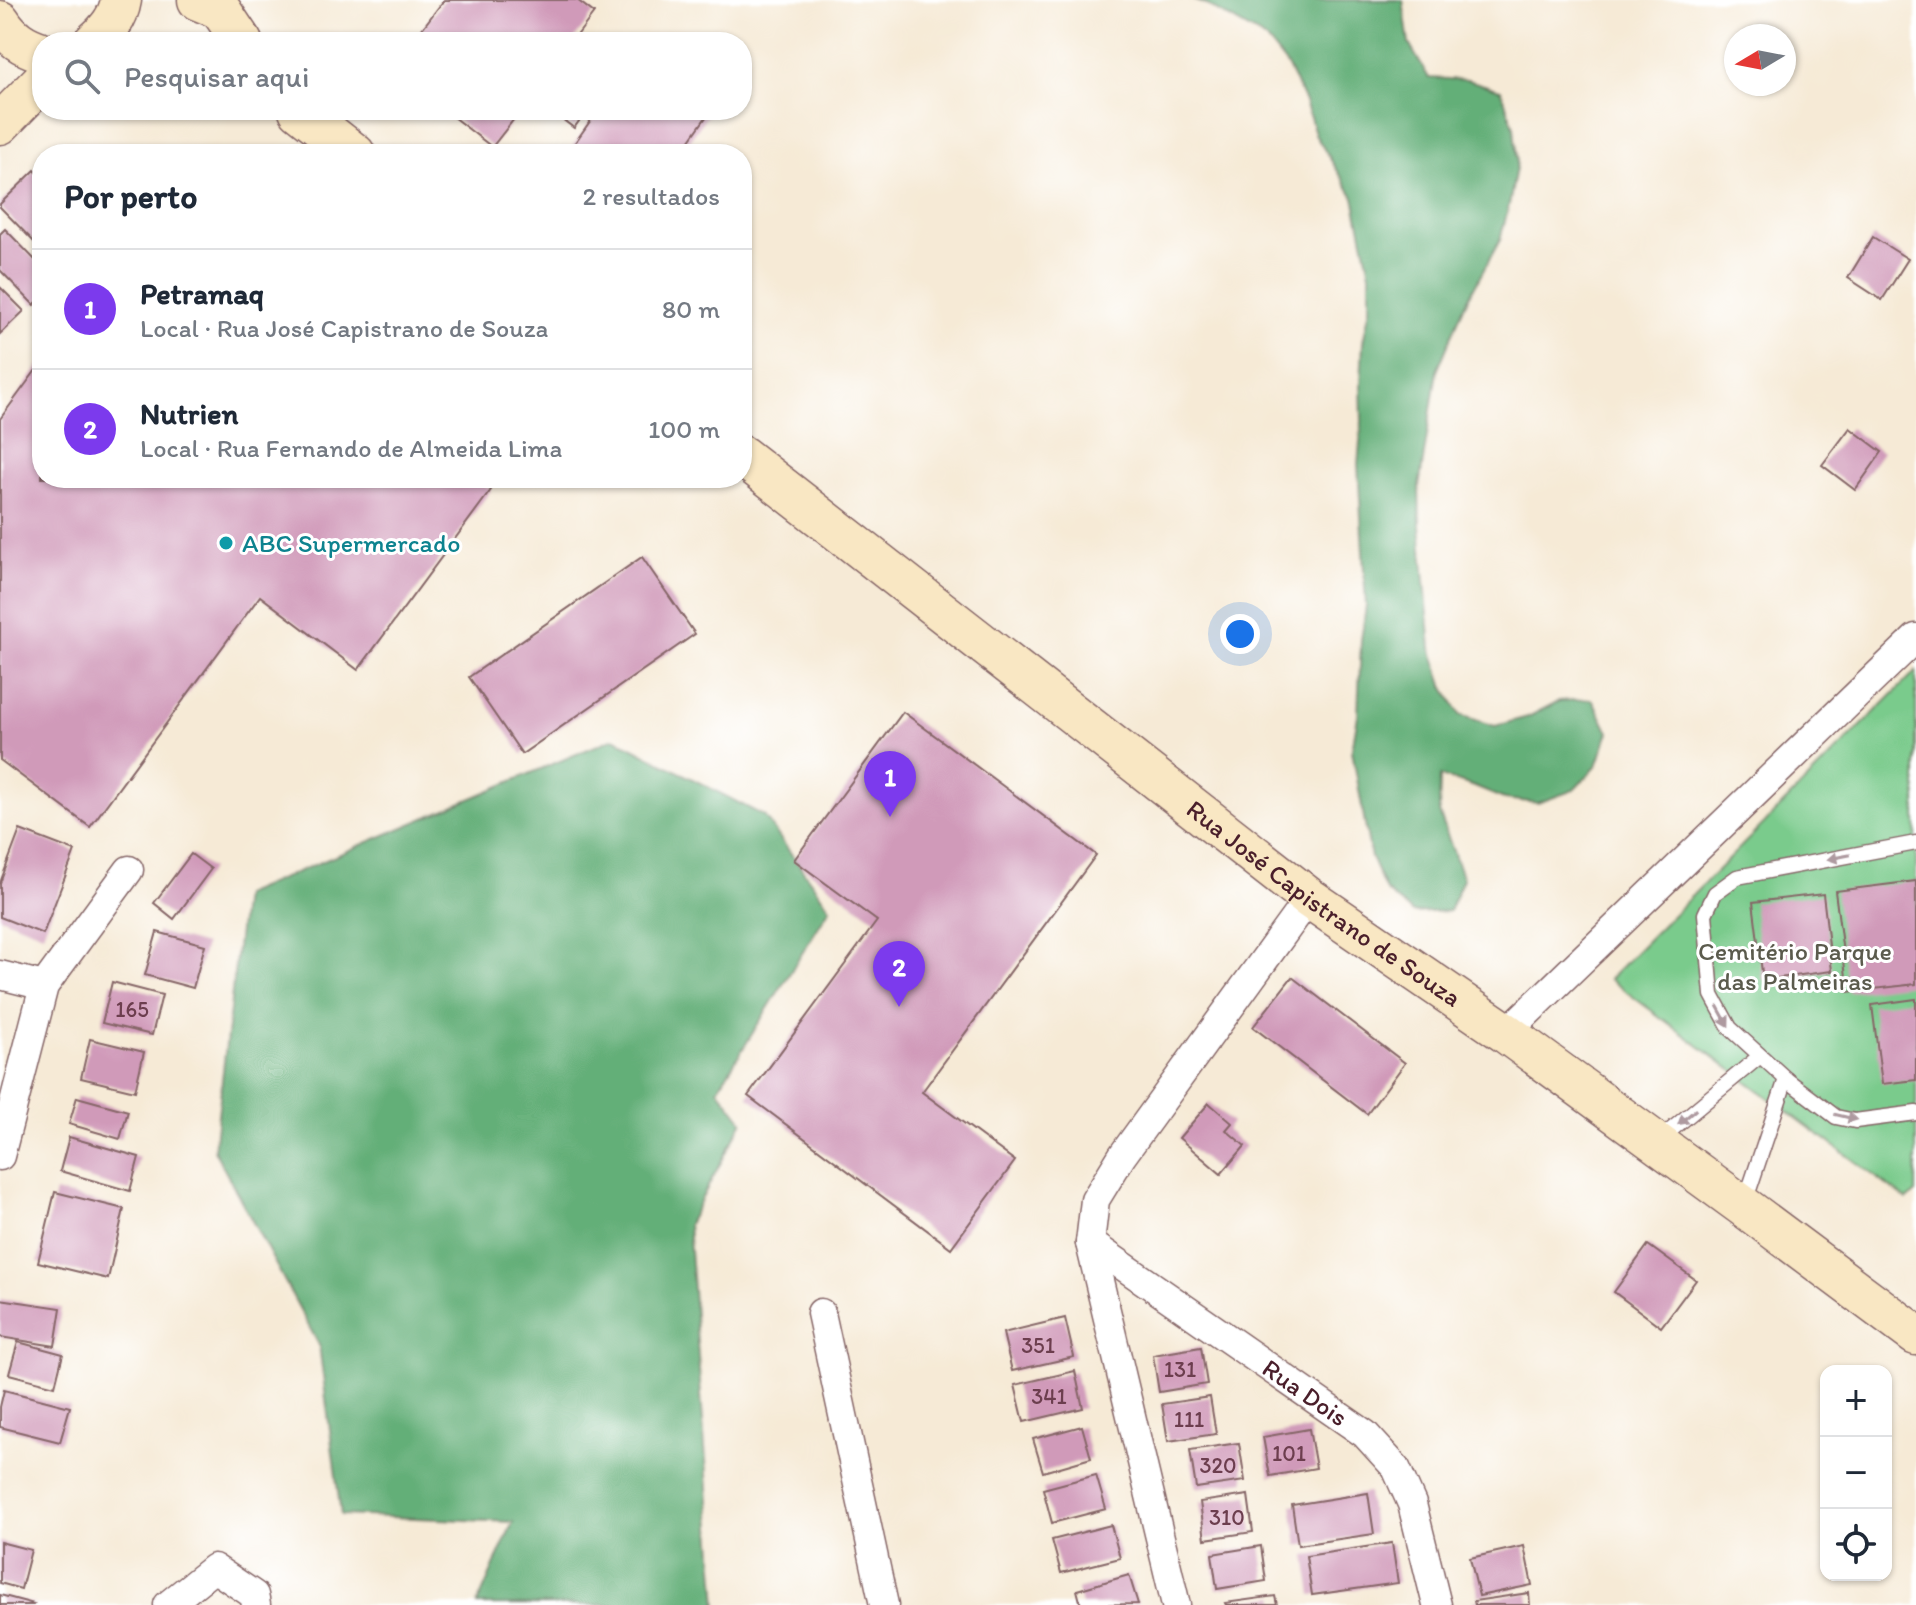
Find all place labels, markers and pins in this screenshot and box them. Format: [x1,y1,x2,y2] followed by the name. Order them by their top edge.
[242,527,460,559] place label: ABC Supermercado
[217,534,235,552] marker: ABC Supermercado
[864,751,916,817] pin: 1
[873,941,925,1007] pin: 2

